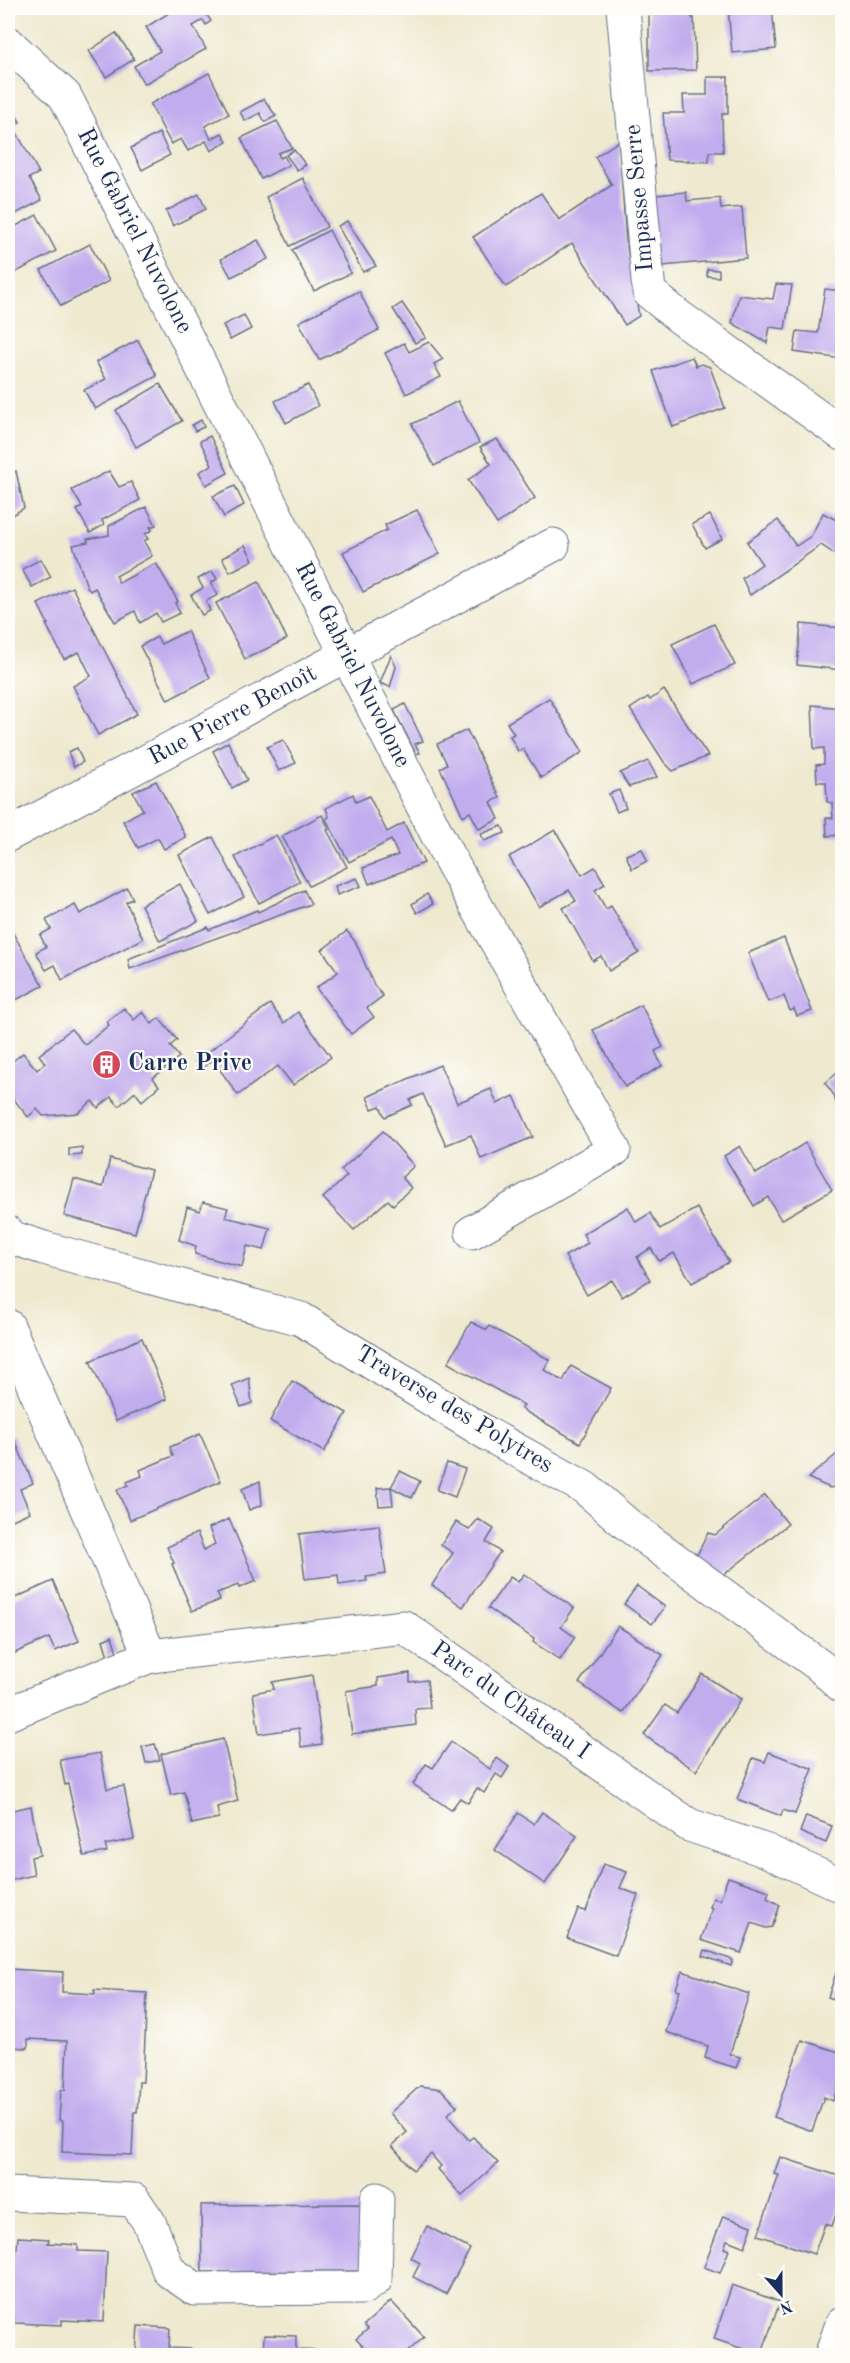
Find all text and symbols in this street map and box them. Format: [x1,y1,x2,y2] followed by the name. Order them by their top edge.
[622,123,658,273] street label: Impasse Serre
[72,124,196,338] street label: Rue Gabriel Nuvolone
[290,558,414,772] street label: Rue Gabriel Nuvolone
[145,662,321,770] street label: Rue Pierre Benoît
[91,1048,123,1080] building icon: Carre Prive
[128,1052,252,1076] place label: Carre Prive
[351,1342,557,1478] street label: Traverse des Polytres
[426,1637,594,1765] street label: Parc du Château I
[751,2264,811,2324] north arrow
[776,2296,794,2316] text: N

